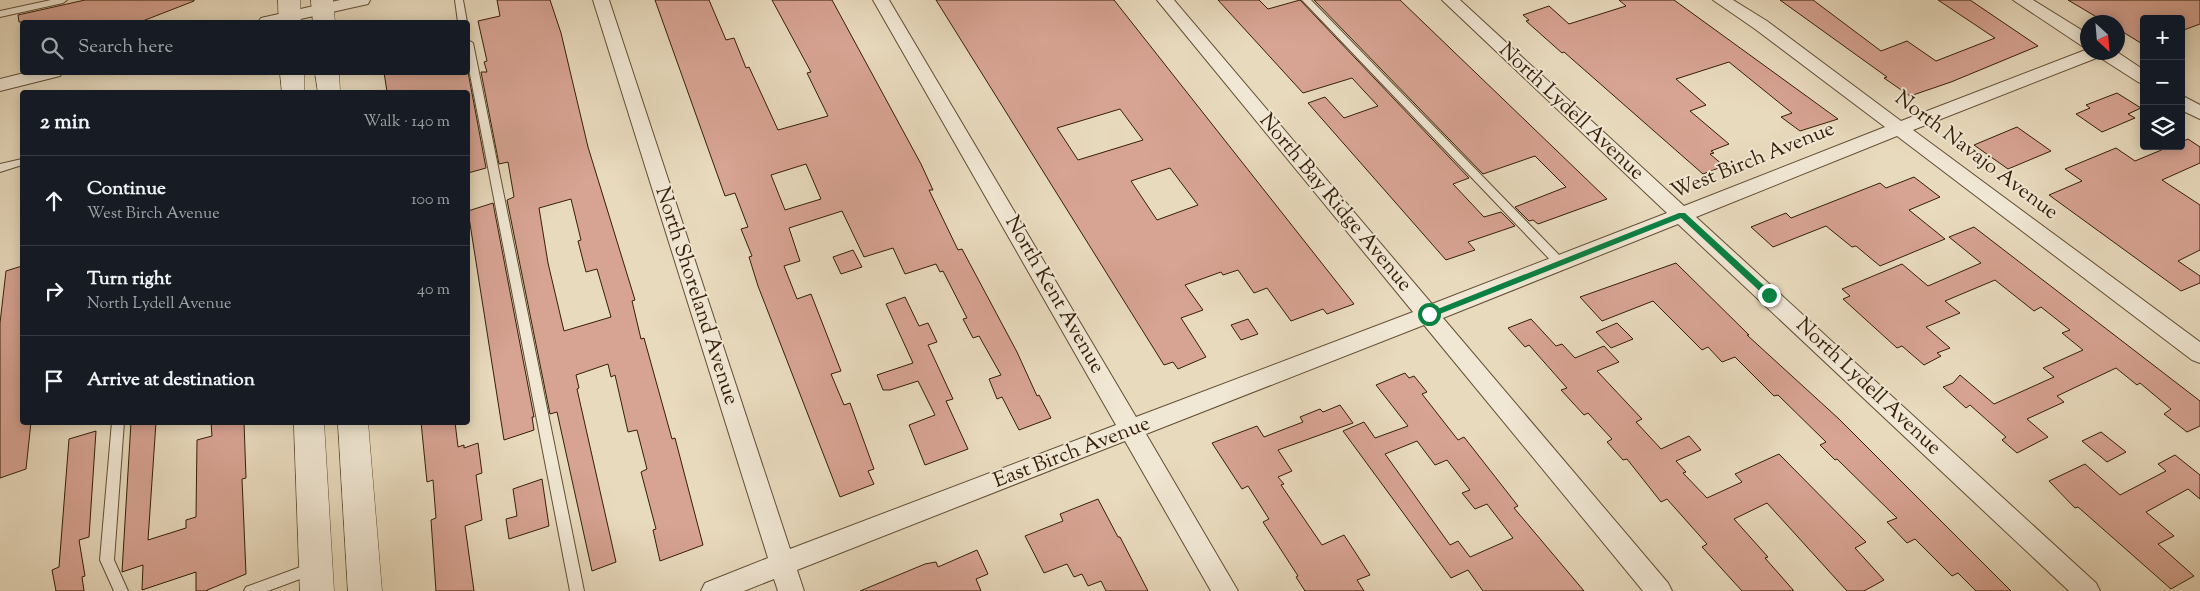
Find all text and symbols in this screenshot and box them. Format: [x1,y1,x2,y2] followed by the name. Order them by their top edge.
[2080,15,2125,60] north arrow
[2140,15,2185,150] map controls
[2140,15,2185,60] button: +
[20,20,470,75] search box
[38,34,66,62] icon: search
[78,34,173,61] text: Search here
[1491,36,1651,188] street label: North Lydell Avenue
[2140,60,2185,105] button: −
[1888,84,2064,228] street label: North Navajo Avenue
[2140,105,2185,150] button: layers
[1251,107,1419,299] street label: North Bay Ridge Avenue
[40,108,90,138] text: 2 min
[363,111,450,134] text: Walk · 140 m
[1667,114,1839,208] street label: West Birch Avenue
[87,176,166,203] text: Continue
[647,183,745,409] street label: North Shoreland Avenue
[40,187,68,215] icon: ahead
[411,189,450,212] text: 100 m
[87,203,220,226] text: West Birch Avenue
[997,210,1111,380] street label: North Kent Avenue
[87,266,171,293] text: Turn right
[40,277,68,305] icon: right
[417,279,450,302] text: 40 m
[1758,284,1781,307] route end
[87,293,231,316] text: North Lydell Avenue
[1418,303,1441,326] route start
[1788,311,1948,463] street label: North Lydell Avenue
[40,367,68,395] icon: arrive
[87,367,255,394] text: Arrive at destination
[989,409,1155,497] street label: East Birch Avenue

